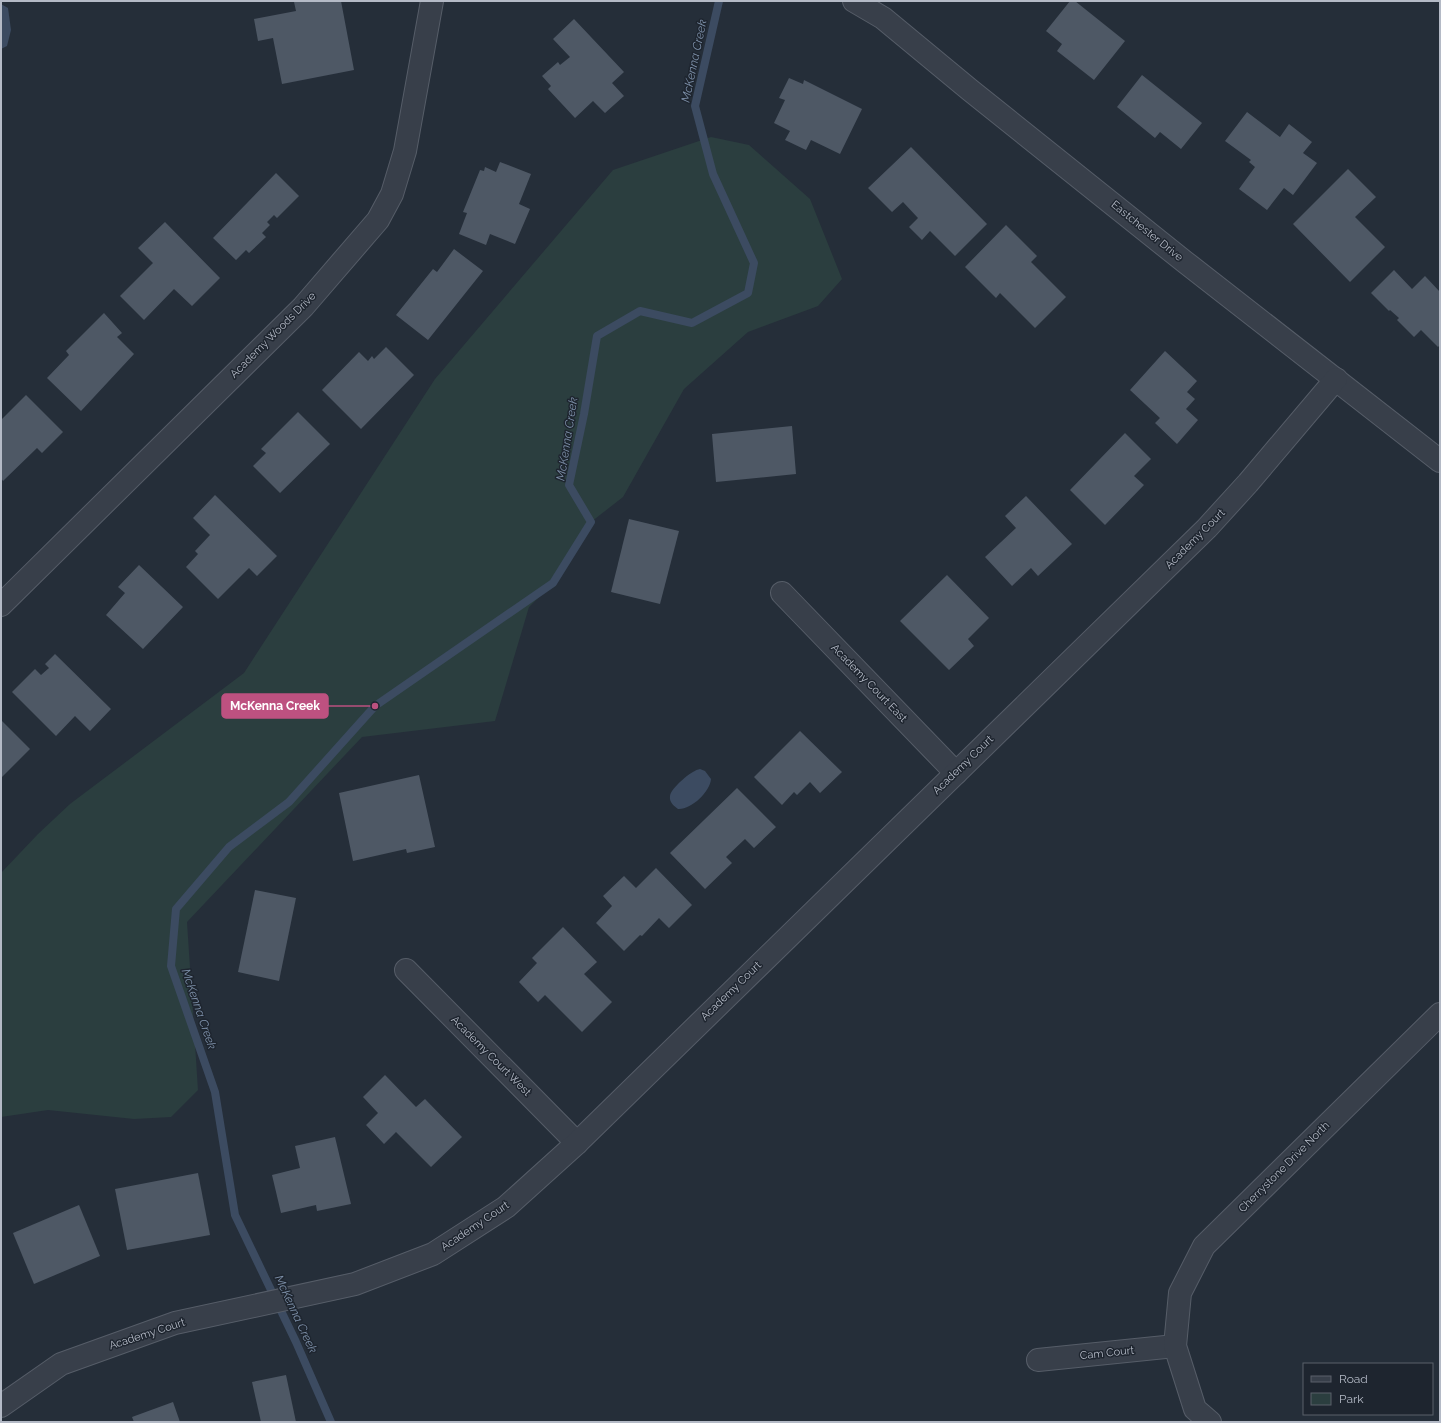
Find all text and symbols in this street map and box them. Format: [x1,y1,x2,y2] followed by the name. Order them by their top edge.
[678,18,710,104] water label: McKenna Creek
[1109,198,1186,264] street label: Eastchester Drive
[227,289,319,381] street label: Academy Woods Drive
[553,396,581,482] water label: McKenna Creek
[1162,506,1228,572] street label: Academy Court
[828,641,910,725] street label: Academy Court East
[222,694,328,718] callout: McKenna Creek
[230,699,320,713] text: McKenna Creek
[930,733,996,797] street label: Academy Court
[698,959,764,1023] street label: Academy Court
[179,967,220,1052] water label: McKenna Creek
[448,1013,534,1099] street label: Academy Court West
[1236,1119,1332,1215] street label: Cherrystone Drive North
[439,1198,512,1254] street label: Academy Court
[272,1273,320,1356] water label: McKenna Creek
[107,1315,187,1352] street label: Academy Court
[1079,1344,1135,1362] street label: Cam Court
[1303,1363,1433,1415] legend
[1339,1372,1368,1386] text: Road
[1339,1392,1364,1406] text: Park

